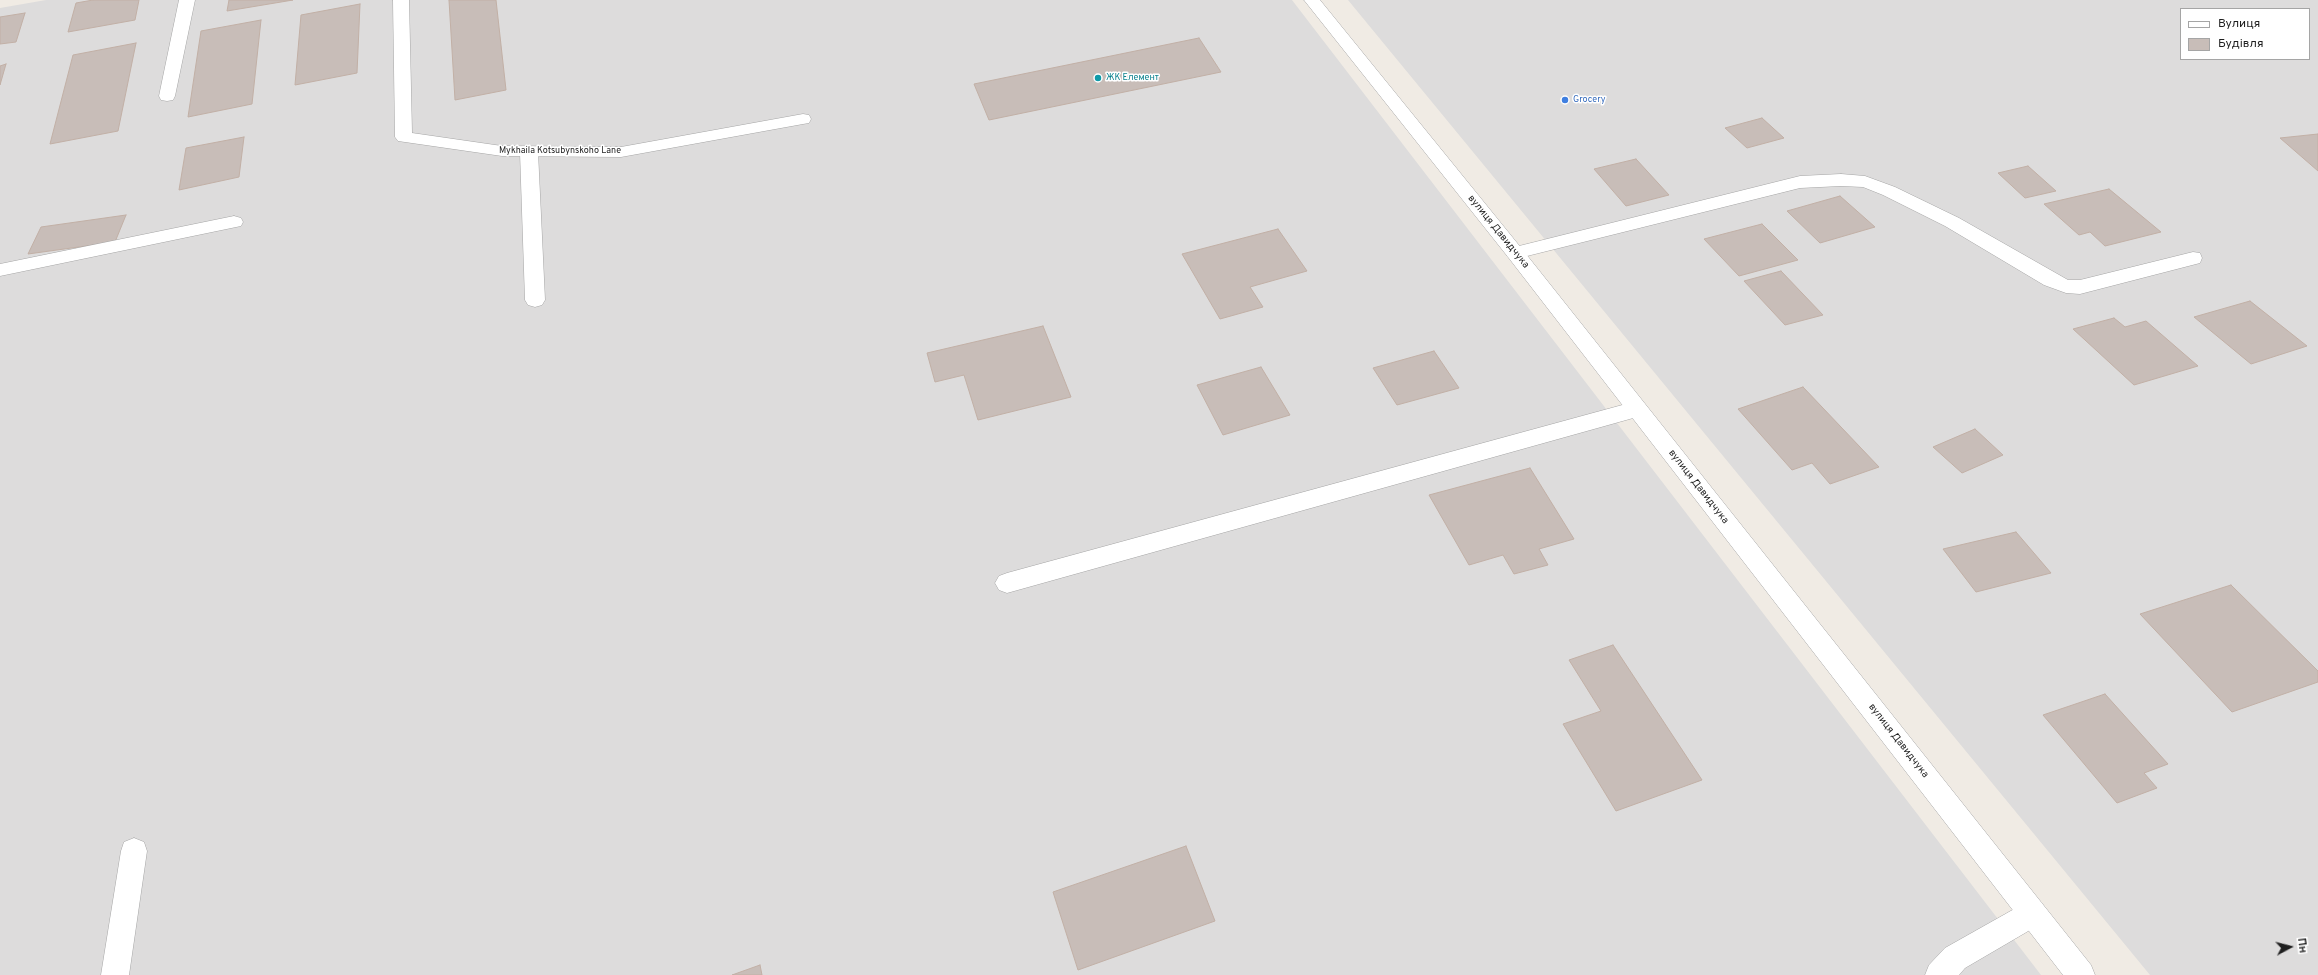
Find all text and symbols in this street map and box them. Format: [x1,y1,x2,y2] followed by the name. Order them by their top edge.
[2180,8,2310,60] legend
[2218,16,2260,32] text: Вулиця
[2218,36,2264,52] text: Будівля
[1093,73,1103,83] marker: ЖК Елемент
[1106,73,1159,83] place label: ЖК Елемент
[1560,95,1570,105] marker: Grocery
[1573,95,1605,105] place label: Grocery
[499,146,621,156] street label: Mykhaila Kotsubynskoho Lane
[1465,193,1531,271] street label: вулиця Давидчука
[1665,447,1731,527] street label: вулиця Давидчука
[1865,701,1931,781] street label: вулиця Давидчука
[2270,927,2310,967] north arrow
[2294,937,2310,954] text: Пн

